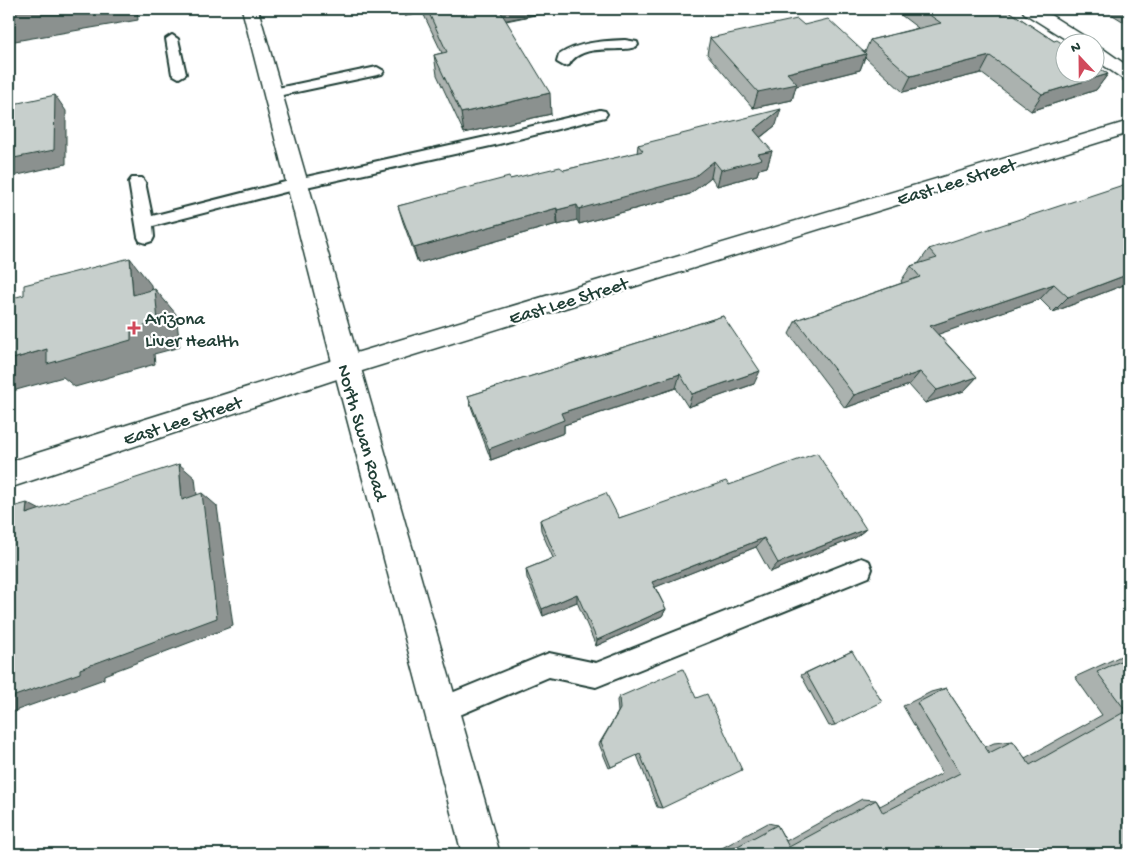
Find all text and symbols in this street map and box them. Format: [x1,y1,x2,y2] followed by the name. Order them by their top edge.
[1056,32,1106,82] north arrow
[1069,39,1083,58] text: N
[895,154,1022,212] street label: East Lee Street
[507,273,634,331] street label: East Lee Street
[145,309,239,354] place label: Arizona Liver Health
[127,321,141,335] marker: Arizona Liver Health
[330,362,392,505] street label: North Swan Road
[121,392,247,452] street label: East Lee Street

